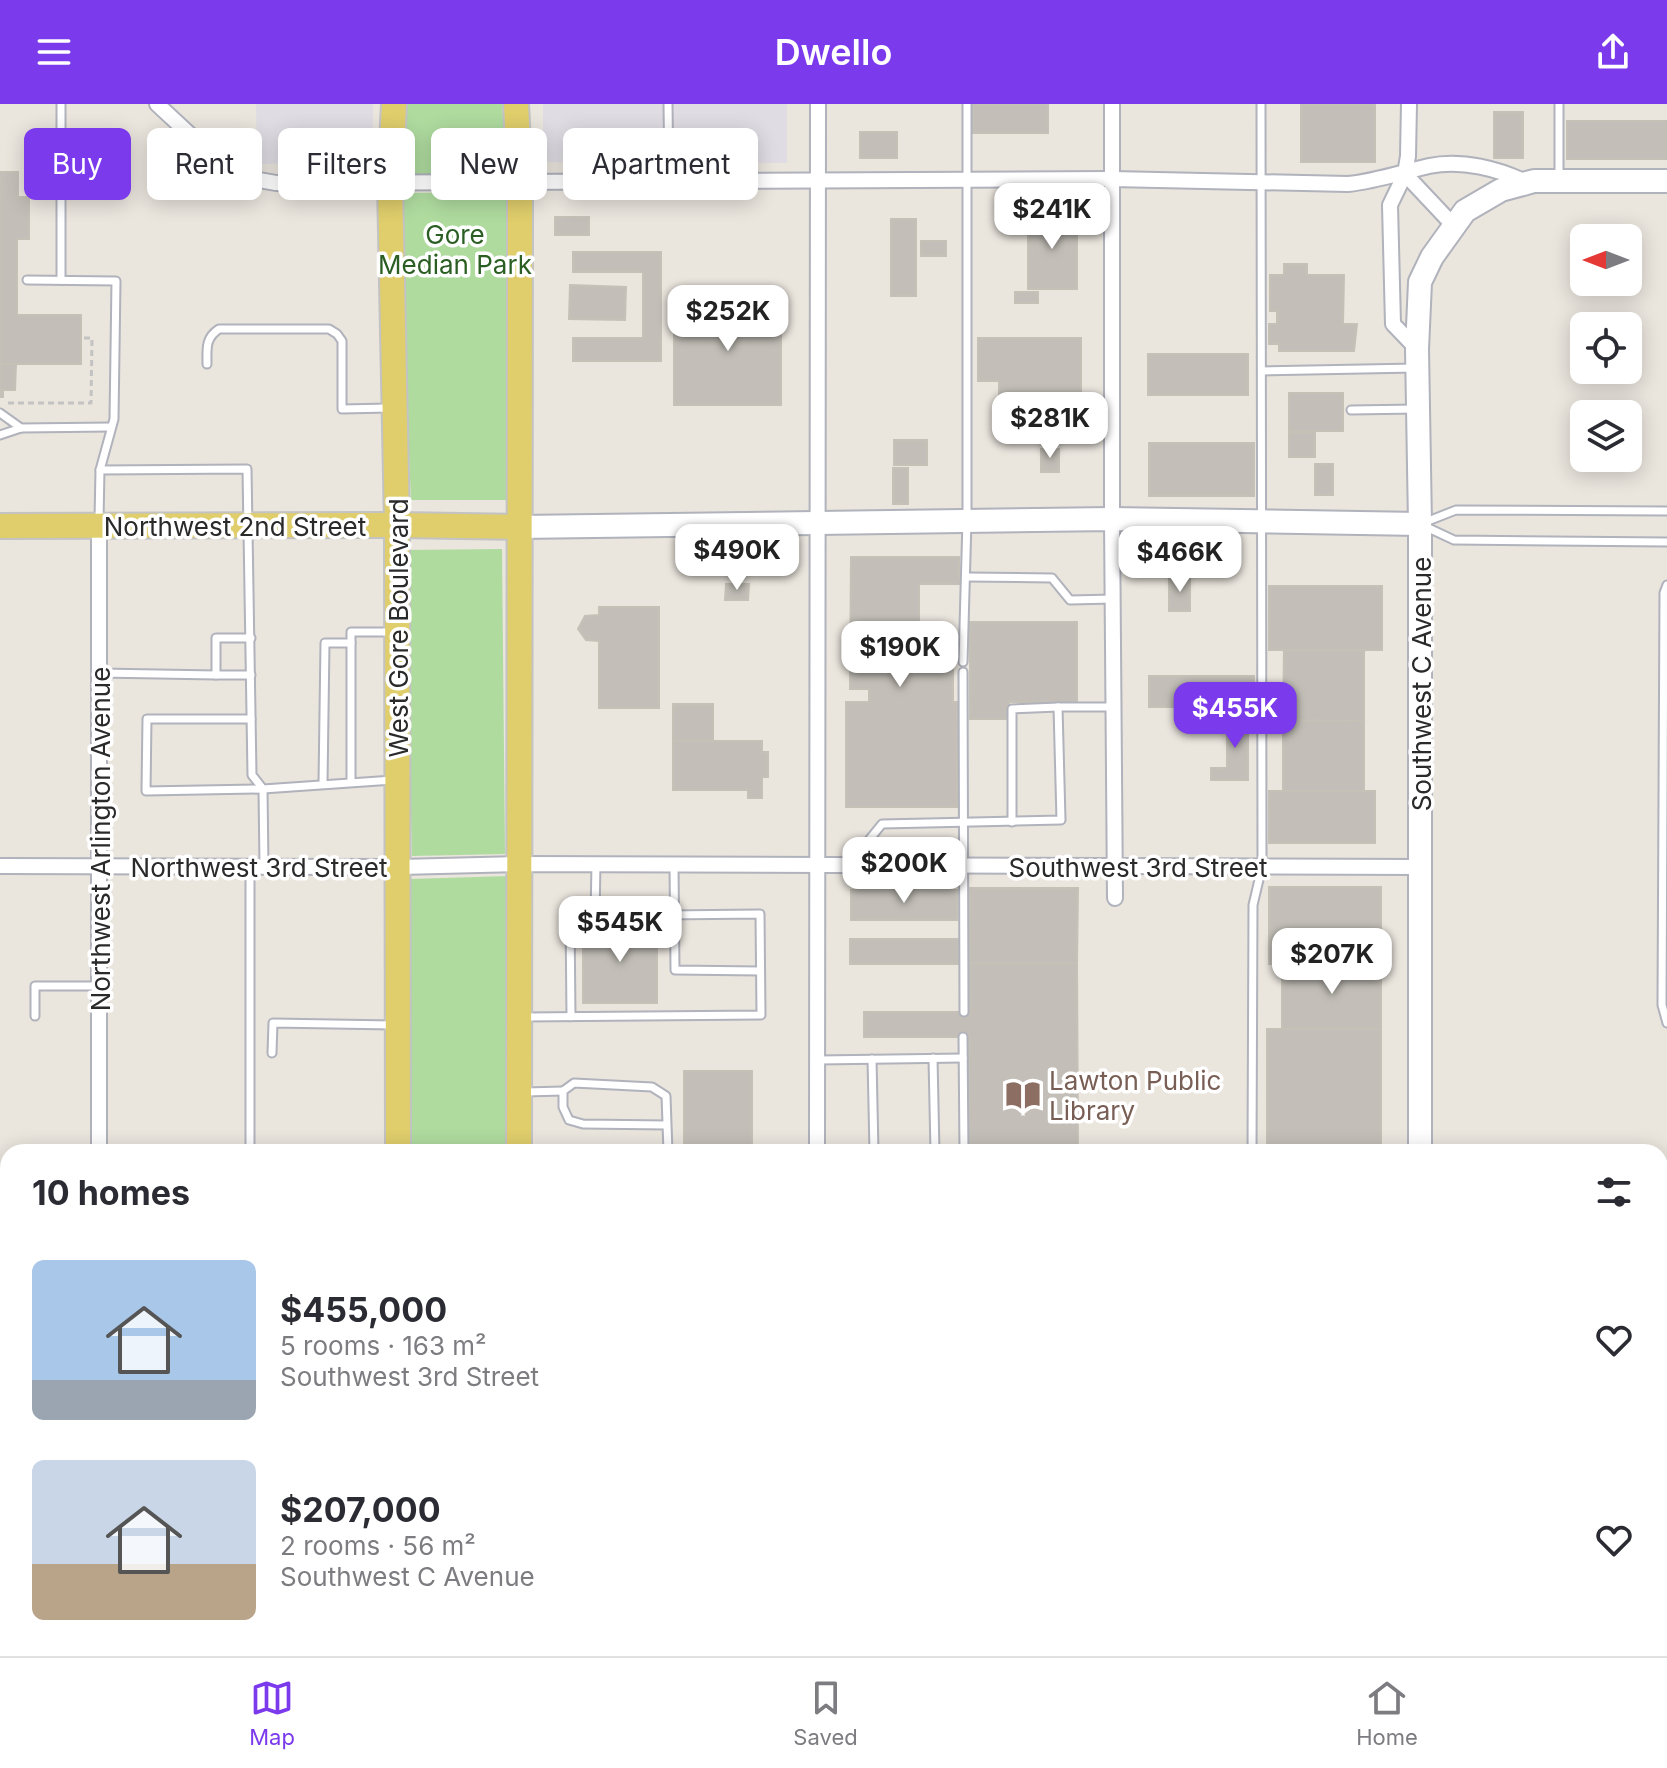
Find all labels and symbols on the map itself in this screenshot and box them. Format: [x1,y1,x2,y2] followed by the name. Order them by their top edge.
[996,183,1108,251] pin: $241K
[378,219,532,280] park label: Gore Median Park
[1570,224,1642,296] north arrow
[672,285,784,353] pin: $252K
[994,392,1106,460] pin: $281K
[383,498,414,758] street label: West Gore Boulevard
[104,511,366,542] street label: Northwest 2nd Street
[681,524,793,592] pin: $490K
[1124,526,1236,594] pin: $466K
[1406,557,1437,811] street label: Southwest C Avenue
[844,621,956,689] pin: $190K
[85,667,116,1011] street label: Northwest Arlington Avenue
[1179,682,1291,750] pin: $455K
[848,837,960,905] pin: $200K
[131,852,387,883] street label: Northwest 3rd Street
[1008,852,1268,883] street label: Southwest 3rd Street
[564,896,676,964] pin: $545K
[1276,928,1388,996] pin: $207K
[1049,1065,1221,1126] place label: Lawton Public Library
[1004,1076,1042,1114] library icon: Lawton Public Library

